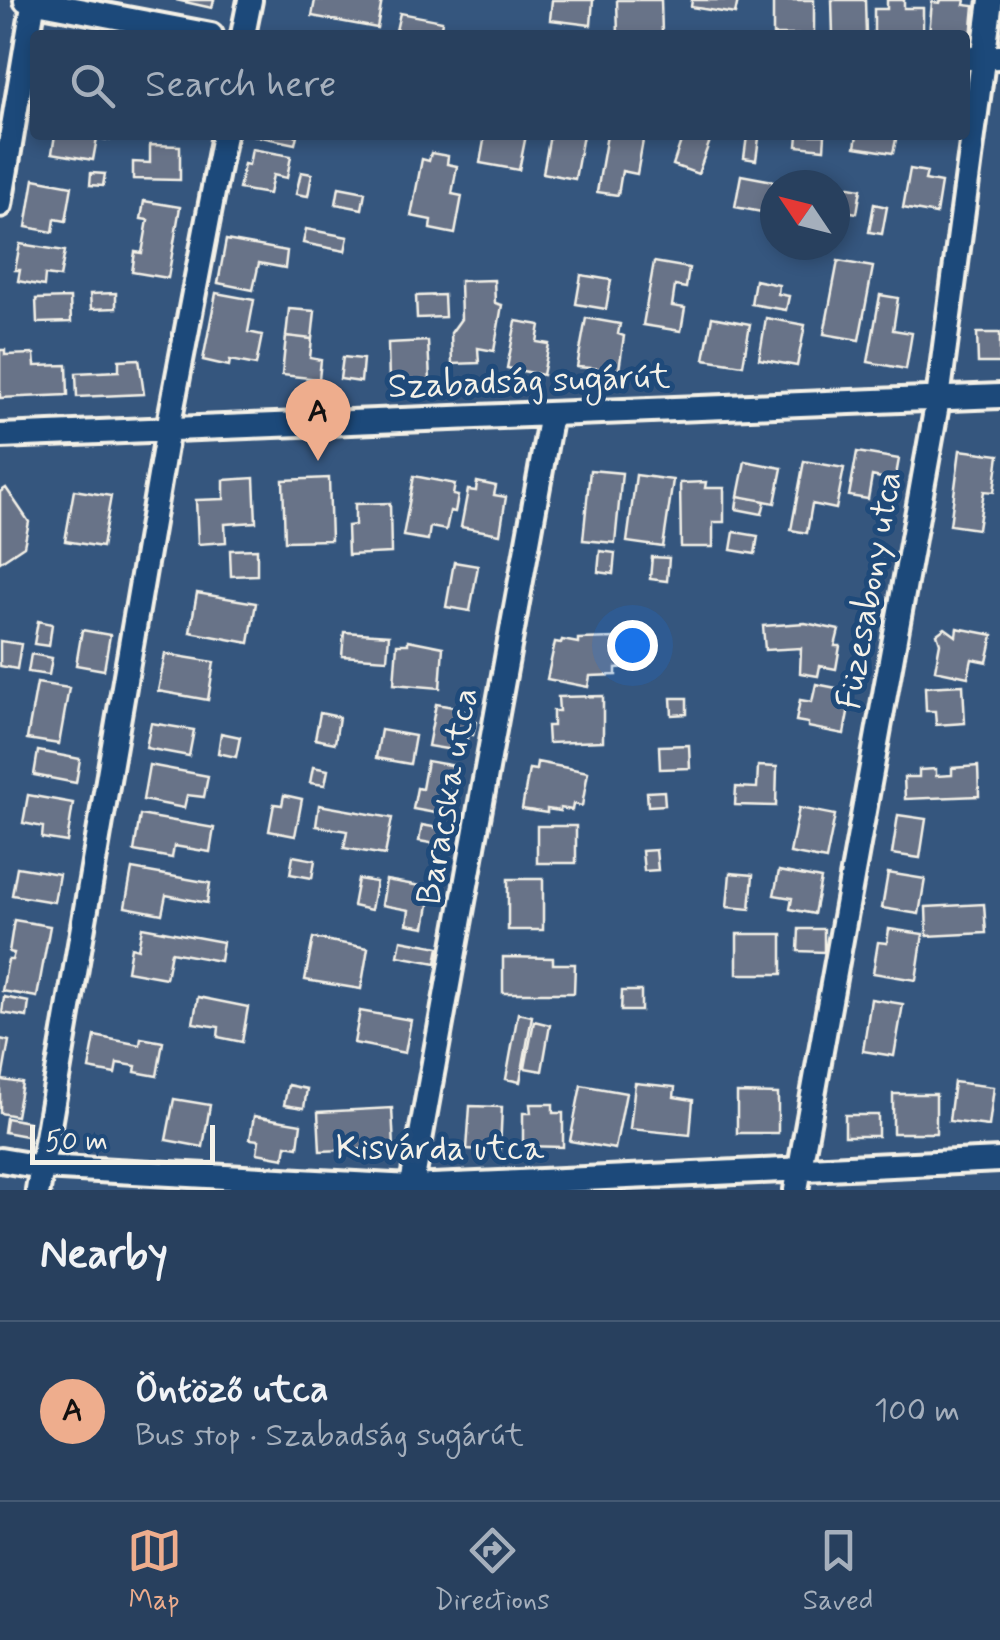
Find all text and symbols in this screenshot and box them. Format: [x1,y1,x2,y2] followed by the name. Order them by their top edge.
[30,30,970,140] search box
[65,58,120,113] icon: search
[145,61,336,110] text: Search here
[760,170,850,260] north arrow
[387,354,672,413] street label: Szabadság sugárút
[286,378,350,461] pin: A
[826,468,913,713] street label: Füzesabony utca
[607,620,658,671] your location
[406,684,490,908] street label: Baracska utca
[30,1120,215,1164] scale bar
[45,1124,108,1161] text: 50 m
[336,1126,545,1172] street label: Kisvárda utca
[40,1228,168,1283] text: Nearby
[135,1366,329,1415] text: Öntöző utca
[62,1390,83,1432] text: A
[874,1390,960,1432] text: 100 m
[135,1415,524,1457] text: Bus stop · Szabadság sugárút
[127,1523,182,1620] tab: Map
[435,1523,550,1620] tab: Directions
[803,1523,873,1620] tab: Saved

